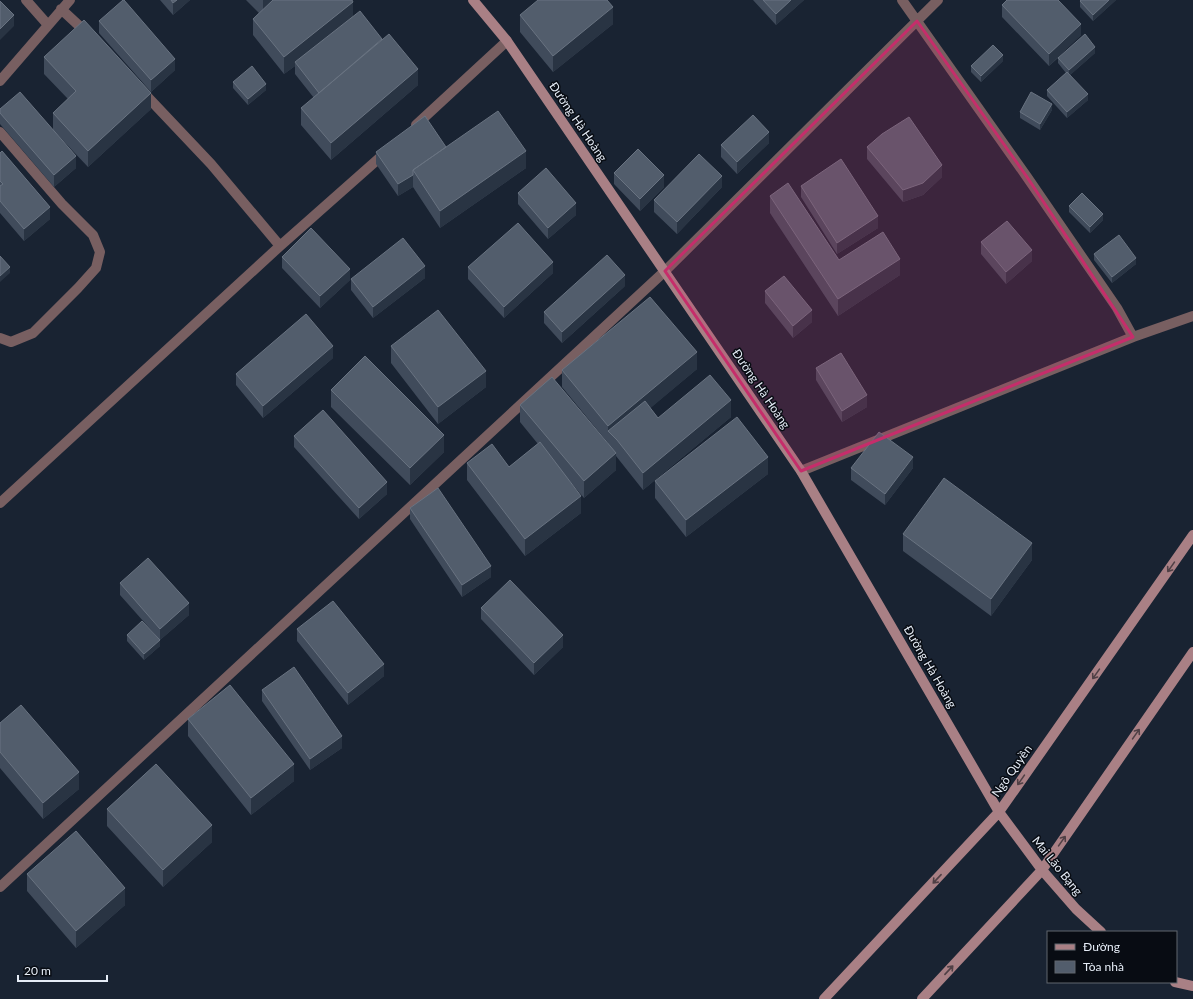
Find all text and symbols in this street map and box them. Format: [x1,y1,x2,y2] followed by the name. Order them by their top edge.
[546,79,611,164] street label: Đường Hà Hoàng
[729,346,794,431] street label: Đường Hà Hoàng
[1167,562,1175,573] one-way arrow
[901,623,960,711] street label: Đường Hà Hoàng
[1092,668,1100,679] one-way arrow
[1132,729,1140,740] one-way arrow
[988,742,1035,800] street label: Ngô Quyền
[1017,775,1025,786] one-way arrow
[1029,833,1086,898] street label: Mai Lão Bạng
[1058,836,1066,847] one-way arrow
[932,874,942,884] one-way arrow
[1047,931,1177,983] legend
[1083,939,1120,954] text: Đường
[18,957,107,983] scale bar
[1083,959,1124,974] text: Tòa nhà
[24,963,51,978] text: 20 m
[944,965,954,975] one-way arrow

